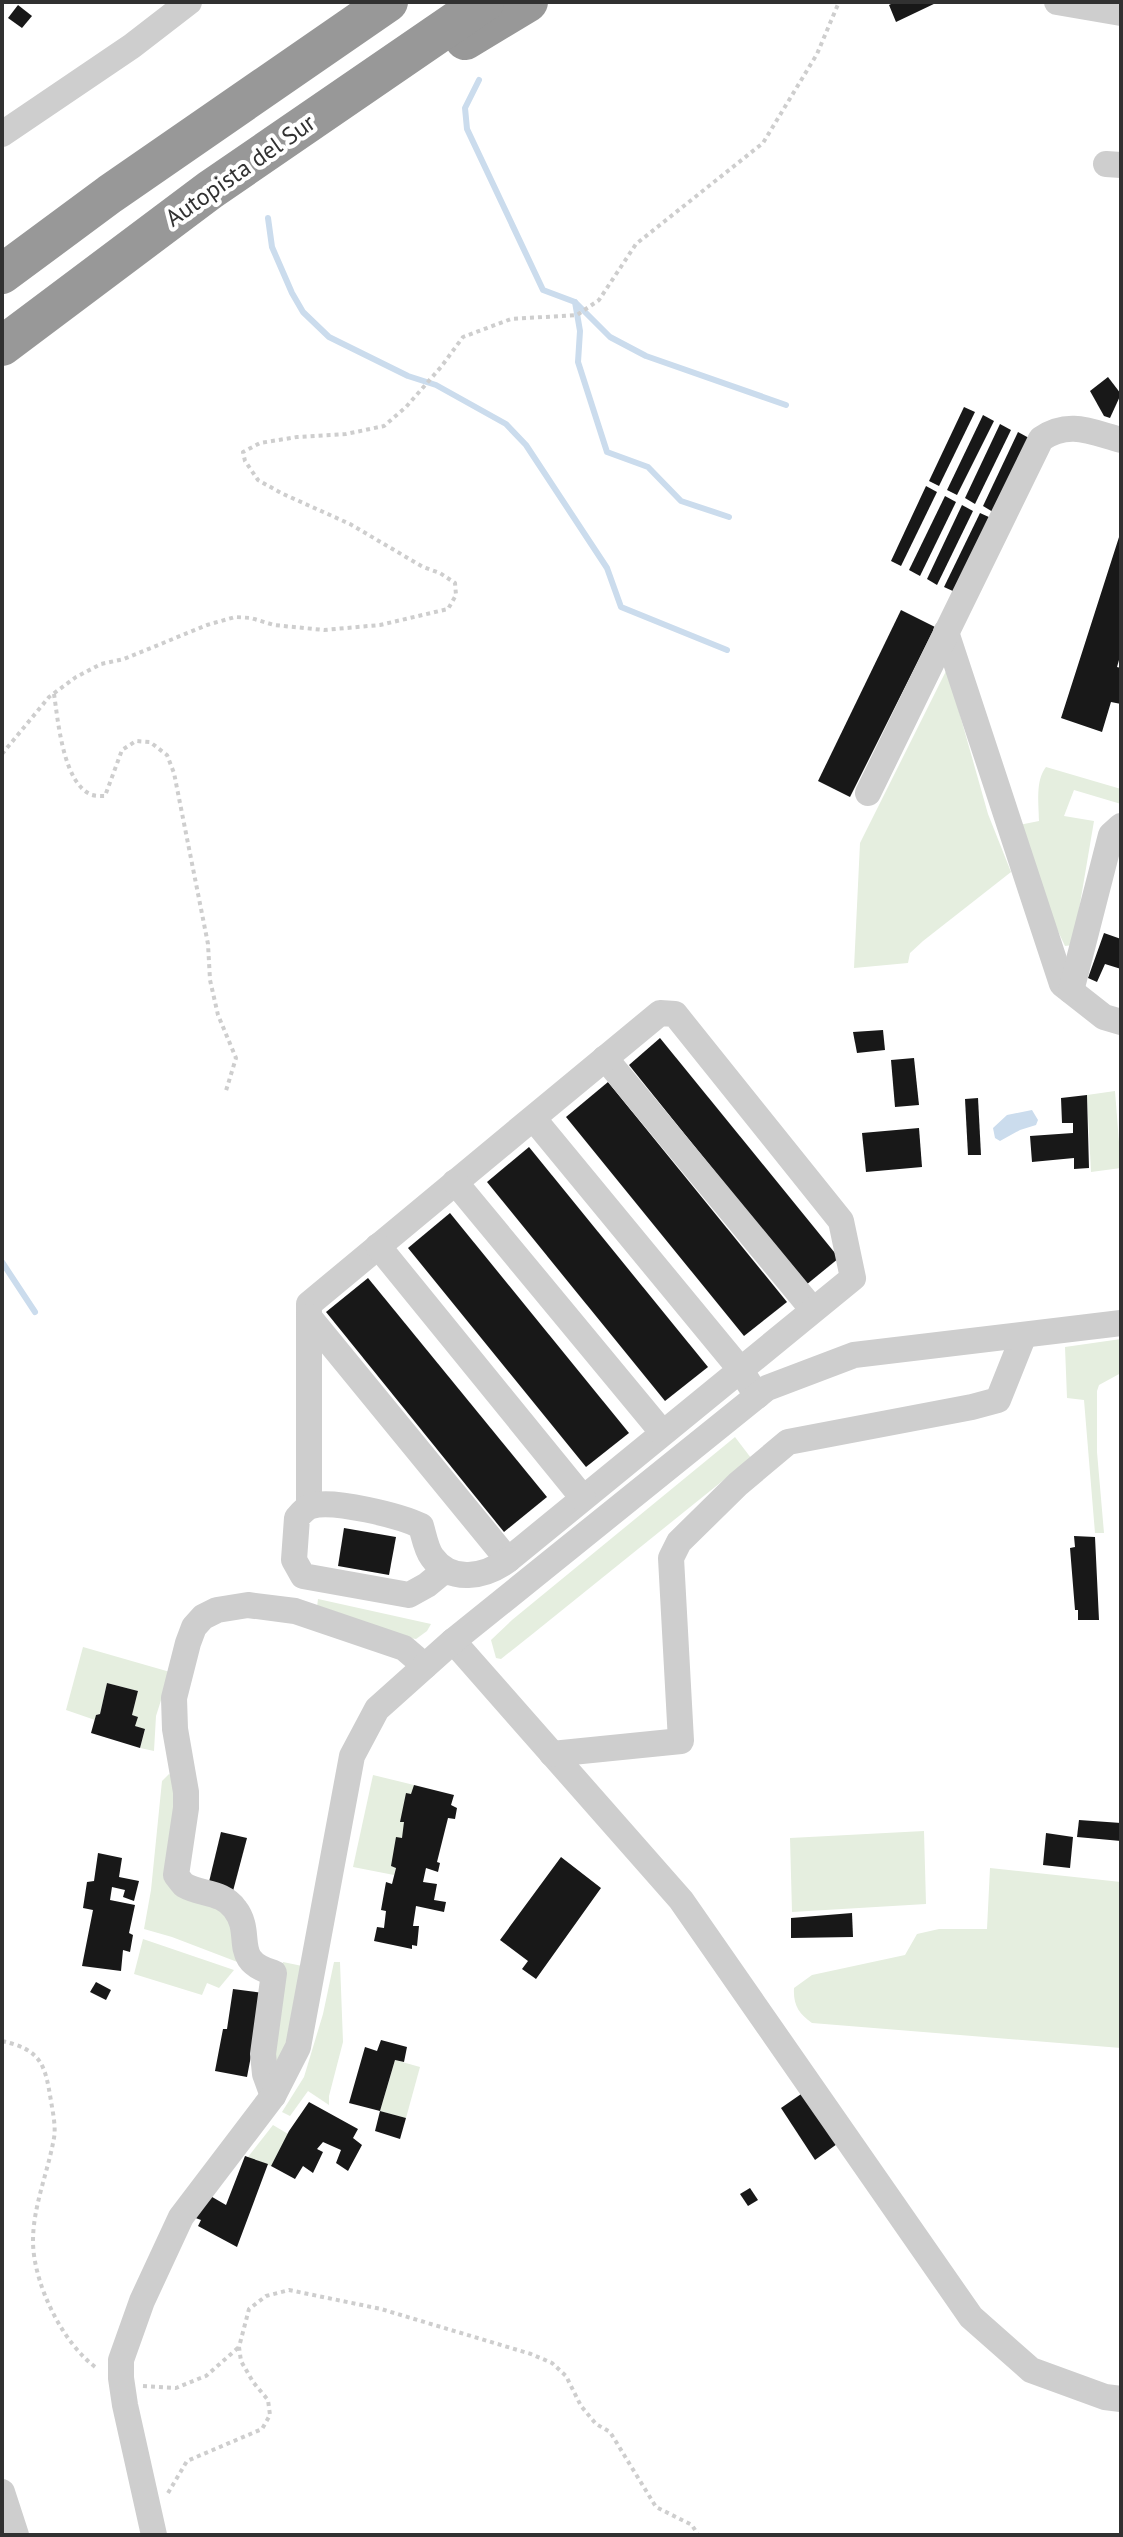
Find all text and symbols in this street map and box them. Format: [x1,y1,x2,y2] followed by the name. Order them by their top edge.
[159,107,321,233] street label: Autopista del Sur

